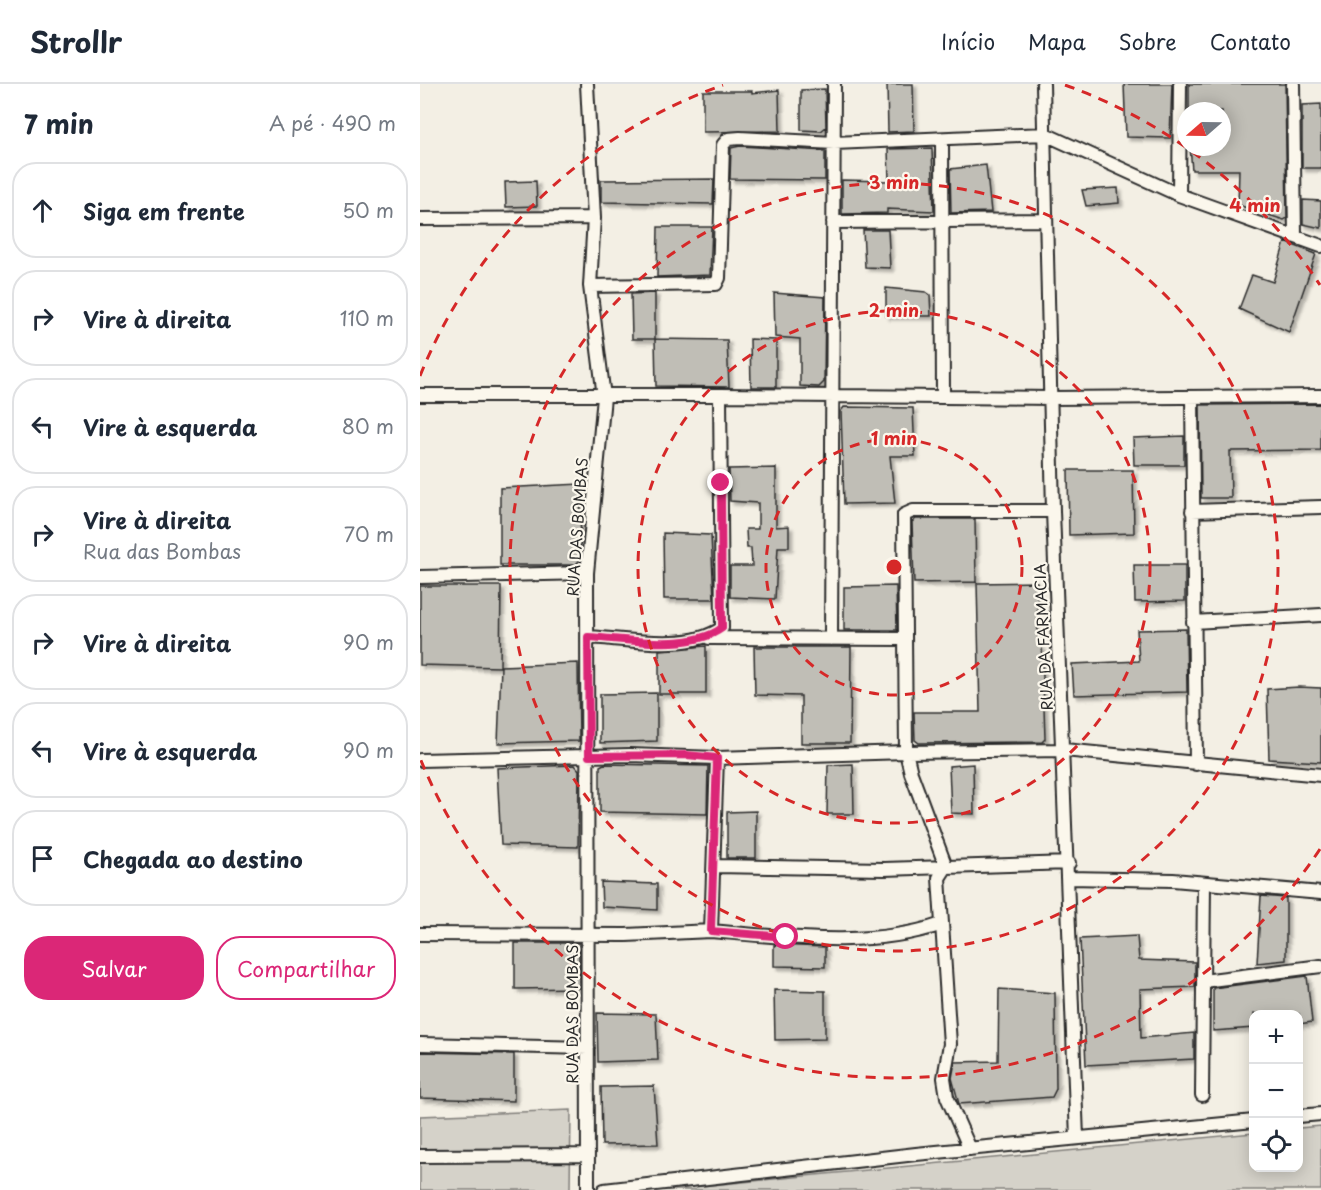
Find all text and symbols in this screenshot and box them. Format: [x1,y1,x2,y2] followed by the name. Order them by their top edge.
[30,20,122,63] text: Strollr
[941,25,995,57] text: Início
[1028,25,1086,57] text: Mapa
[1119,25,1177,57] text: Sobre
[1210,25,1291,57] text: Contato
[1177,102,1231,156] north arrow
[24,104,94,143] text: 7 min
[269,108,396,138] text: A pé · 490 m
[869,168,919,195] text: 3 min
[1229,191,1281,218] text: 4 min
[26,194,59,227] icon: ahead
[83,194,245,227] text: Siga em frente
[342,195,394,225] text: 50 m
[869,296,919,323] text: 2 min
[26,302,59,335] icon: right
[83,302,231,335] text: Vire à direita
[340,303,394,333] text: 110 m
[26,410,59,443] icon: left
[83,410,257,443] text: Vire à esquerda
[342,411,394,441] text: 80 m
[871,424,917,451] text: 1 min
[560,457,593,597] street label: RUA DAS BOMBAS
[707,469,733,495] route end
[83,503,231,536] text: Vire à direita
[26,518,59,551] icon: right
[344,519,394,549] text: 70 m
[83,536,241,566] text: Rua das Bombas
[884,557,904,577] centre of rings
[1027,563,1058,711] street label: RUA DA FARMACIA
[26,626,59,659] icon: right
[83,626,231,659] text: Vire à direita
[343,627,394,657] text: 90 m
[26,734,59,767] icon: left
[83,734,257,767] text: Vire à esquerda
[343,735,394,765] text: 90 m
[26,842,59,875] icon: arrive
[83,842,303,875] text: Chegada ao destino
[772,923,798,949] route start
[24,936,204,1000] button: Salvar
[216,936,396,1000] button: Compartilhar
[560,944,583,1084] street label: RUA DAS BOMBAS
[1249,1010,1303,1172] map controls
[1249,1010,1303,1064] button: +
[1249,1064,1303,1118] button: −
[1249,1118,1303,1172] button: locate

